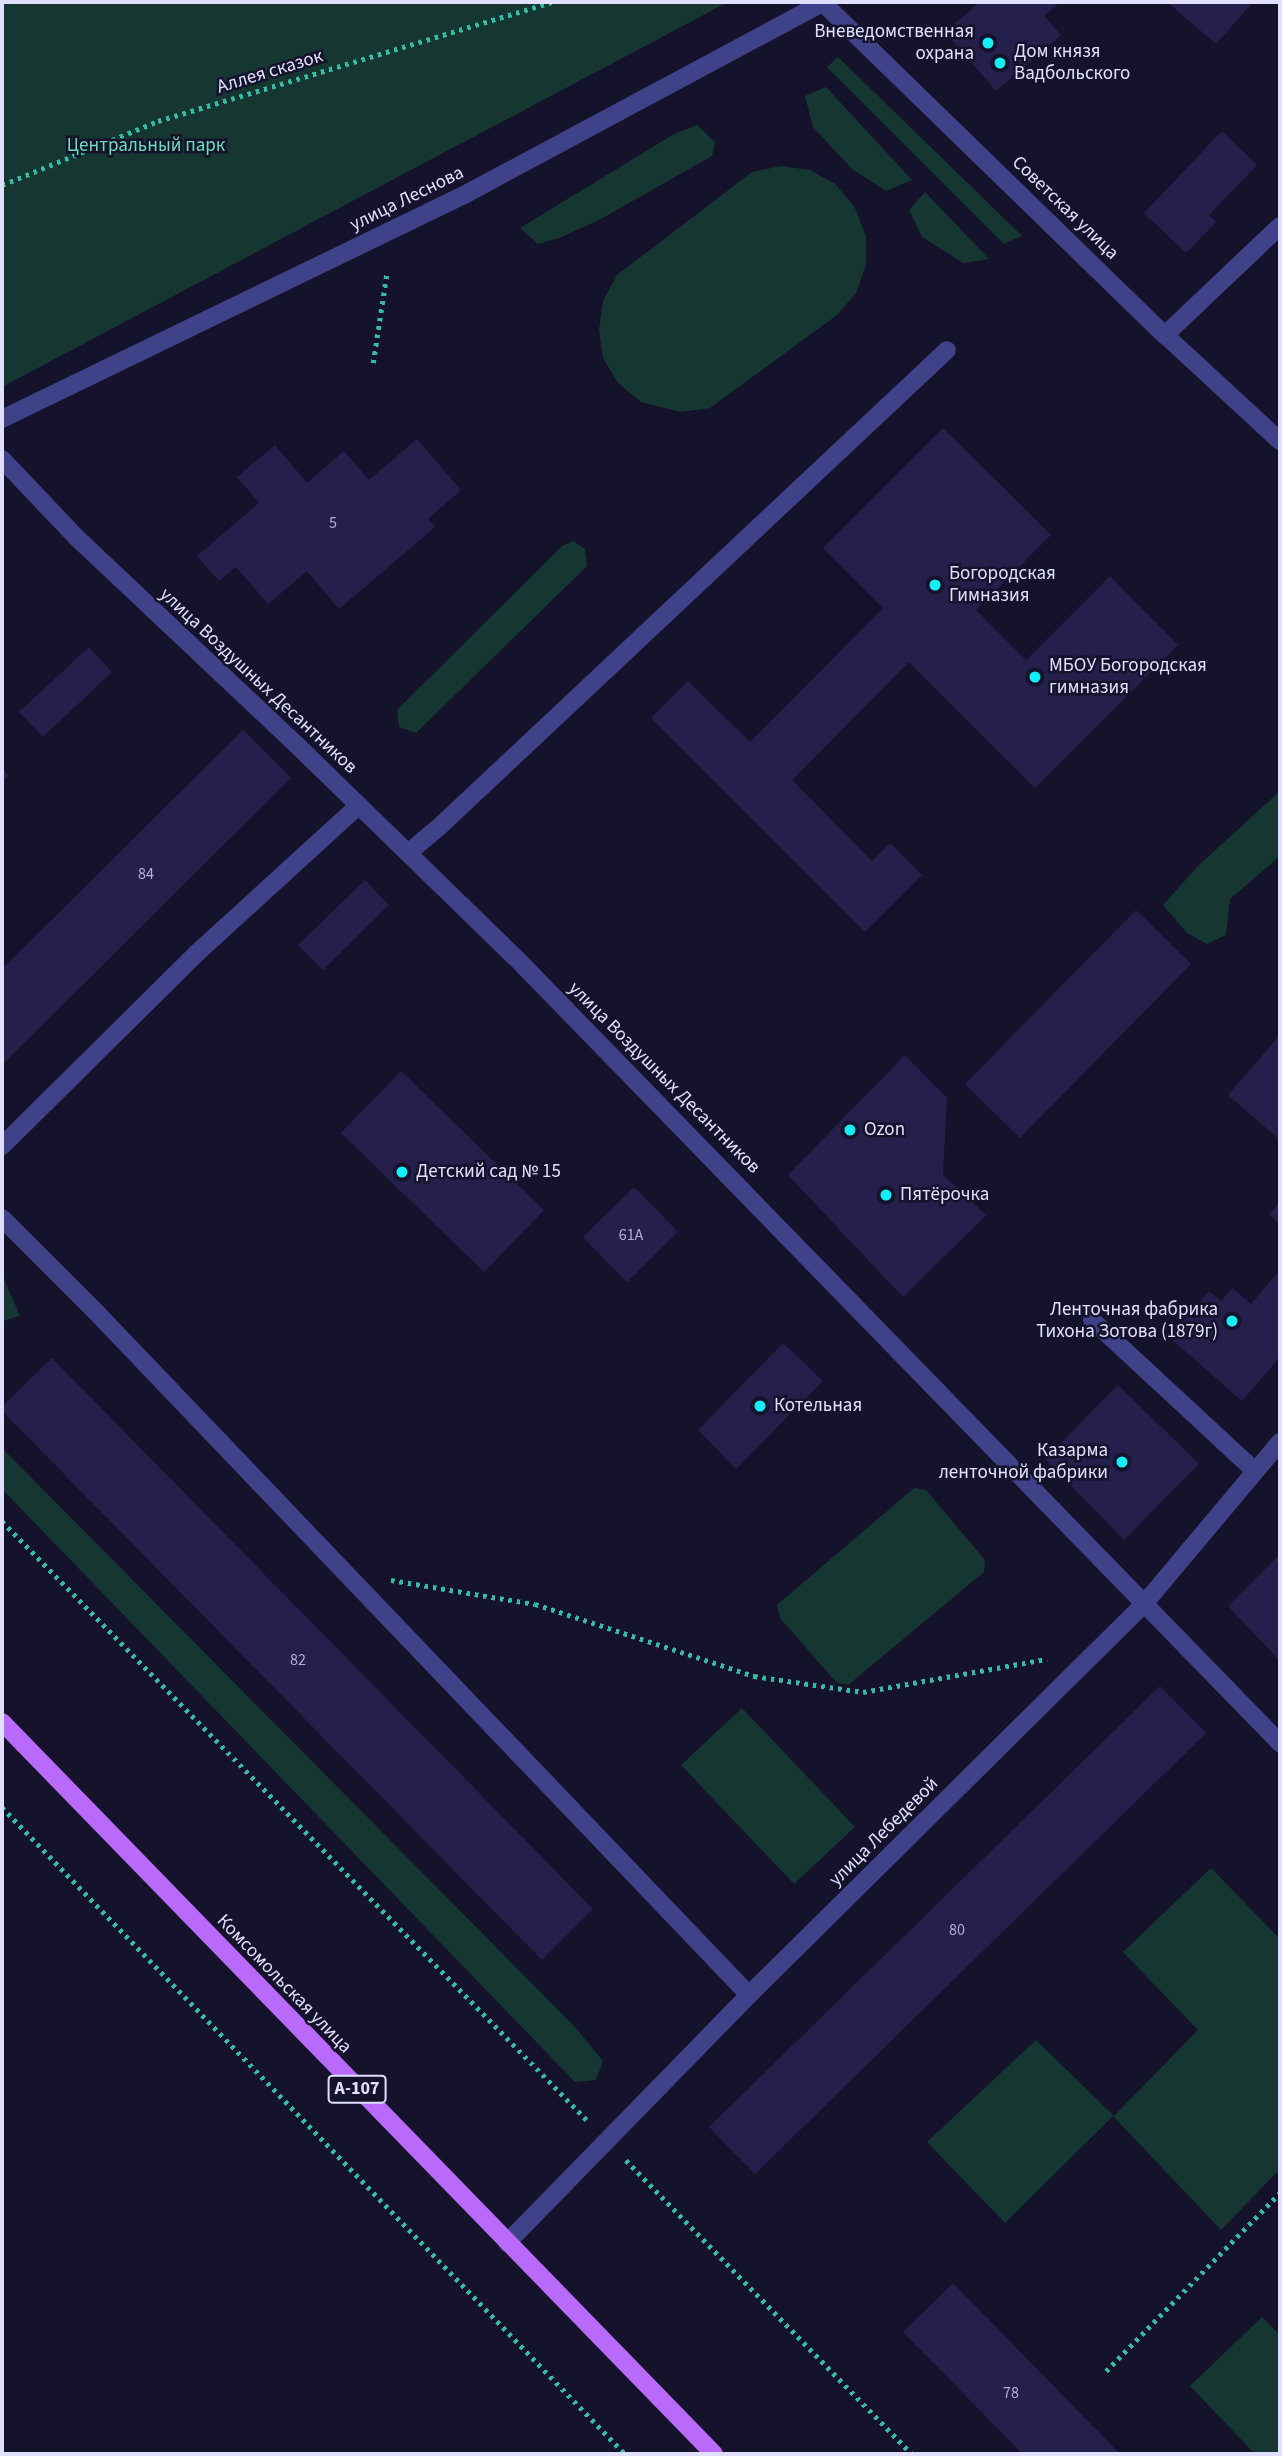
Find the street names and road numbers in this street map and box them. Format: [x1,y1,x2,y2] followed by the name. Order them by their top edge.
[214,45,326,99] street label: Аллея сказок
[1007,151,1123,265] street label: Советская улица
[346,162,468,236] street label: улица Леснова
[154,583,362,779] street label: улица Воздушных Десантников
[563,977,765,1179] street label: улица Воздушных Десантников
[825,1773,943,1891] street label: улица Лебедевой
[212,1910,356,2058] street label: Комсомольская улица
[327,2074,387,2104] road number: А-107

